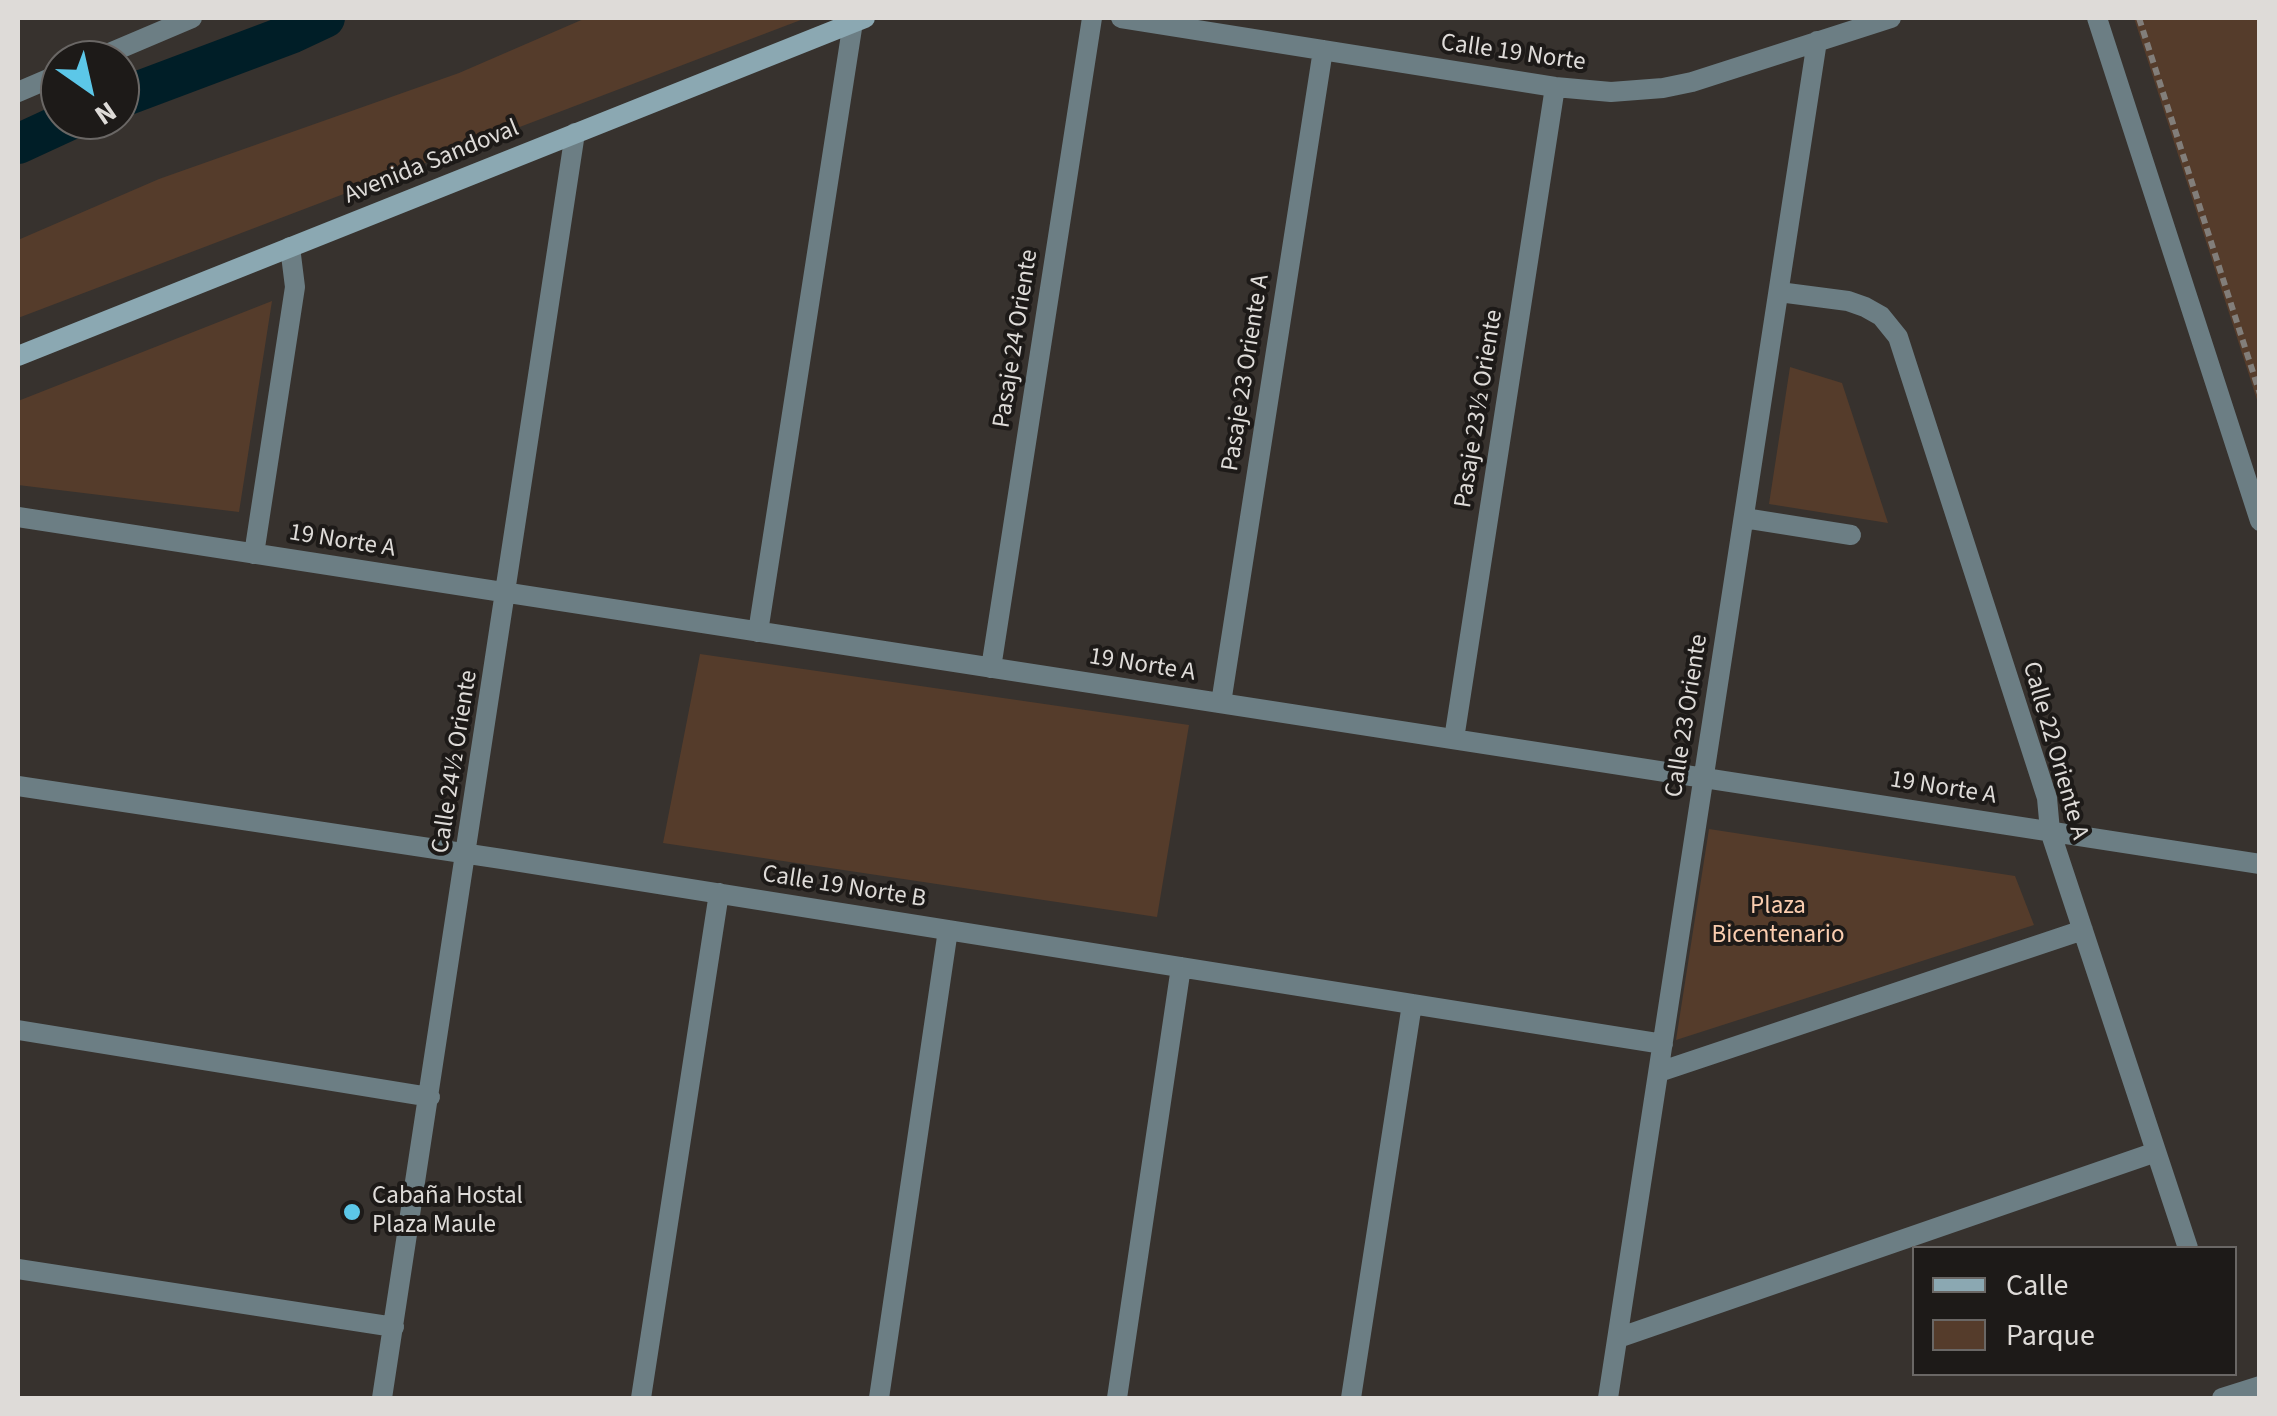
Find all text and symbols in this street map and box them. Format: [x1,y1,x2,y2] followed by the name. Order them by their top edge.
[1439,29,1587,79] street label: Calle 19 Norte
[40,40,140,140] north arrow
[87,91,125,135] text: N
[340,114,524,212] street label: Avenida Sandoval
[988,248,1046,430] street label: Pasaje 24 Oriente
[1217,272,1277,474] street label: Pasaje 23 Oriente A
[1450,308,1510,510] street label: Pasaje 23½ Oriente
[287,519,397,565] street label: 19 Norte A
[1660,632,1716,800] street label: Calle 23 Oriente
[1087,643,1197,689] street label: 19 Norte A
[2014,659,2094,843] street label: Calle 22 Oriente A
[427,668,485,856] street label: Calle 24½ Oriente
[1888,766,1998,812] street label: 19 Norte A
[760,860,928,916] street label: Calle 19 Norte B
[1712,893,1844,952] park label: Plaza Bicentenario
[372,1183,523,1242] place label: Cabaña Hostal Plaza Maule
[341,1201,363,1223] marker: Cabaña Hostal Plaza Maule
[1912,1246,2237,1376] legend
[2006,1264,2068,1307] text: Calle
[2006,1314,2095,1357] text: Parque

